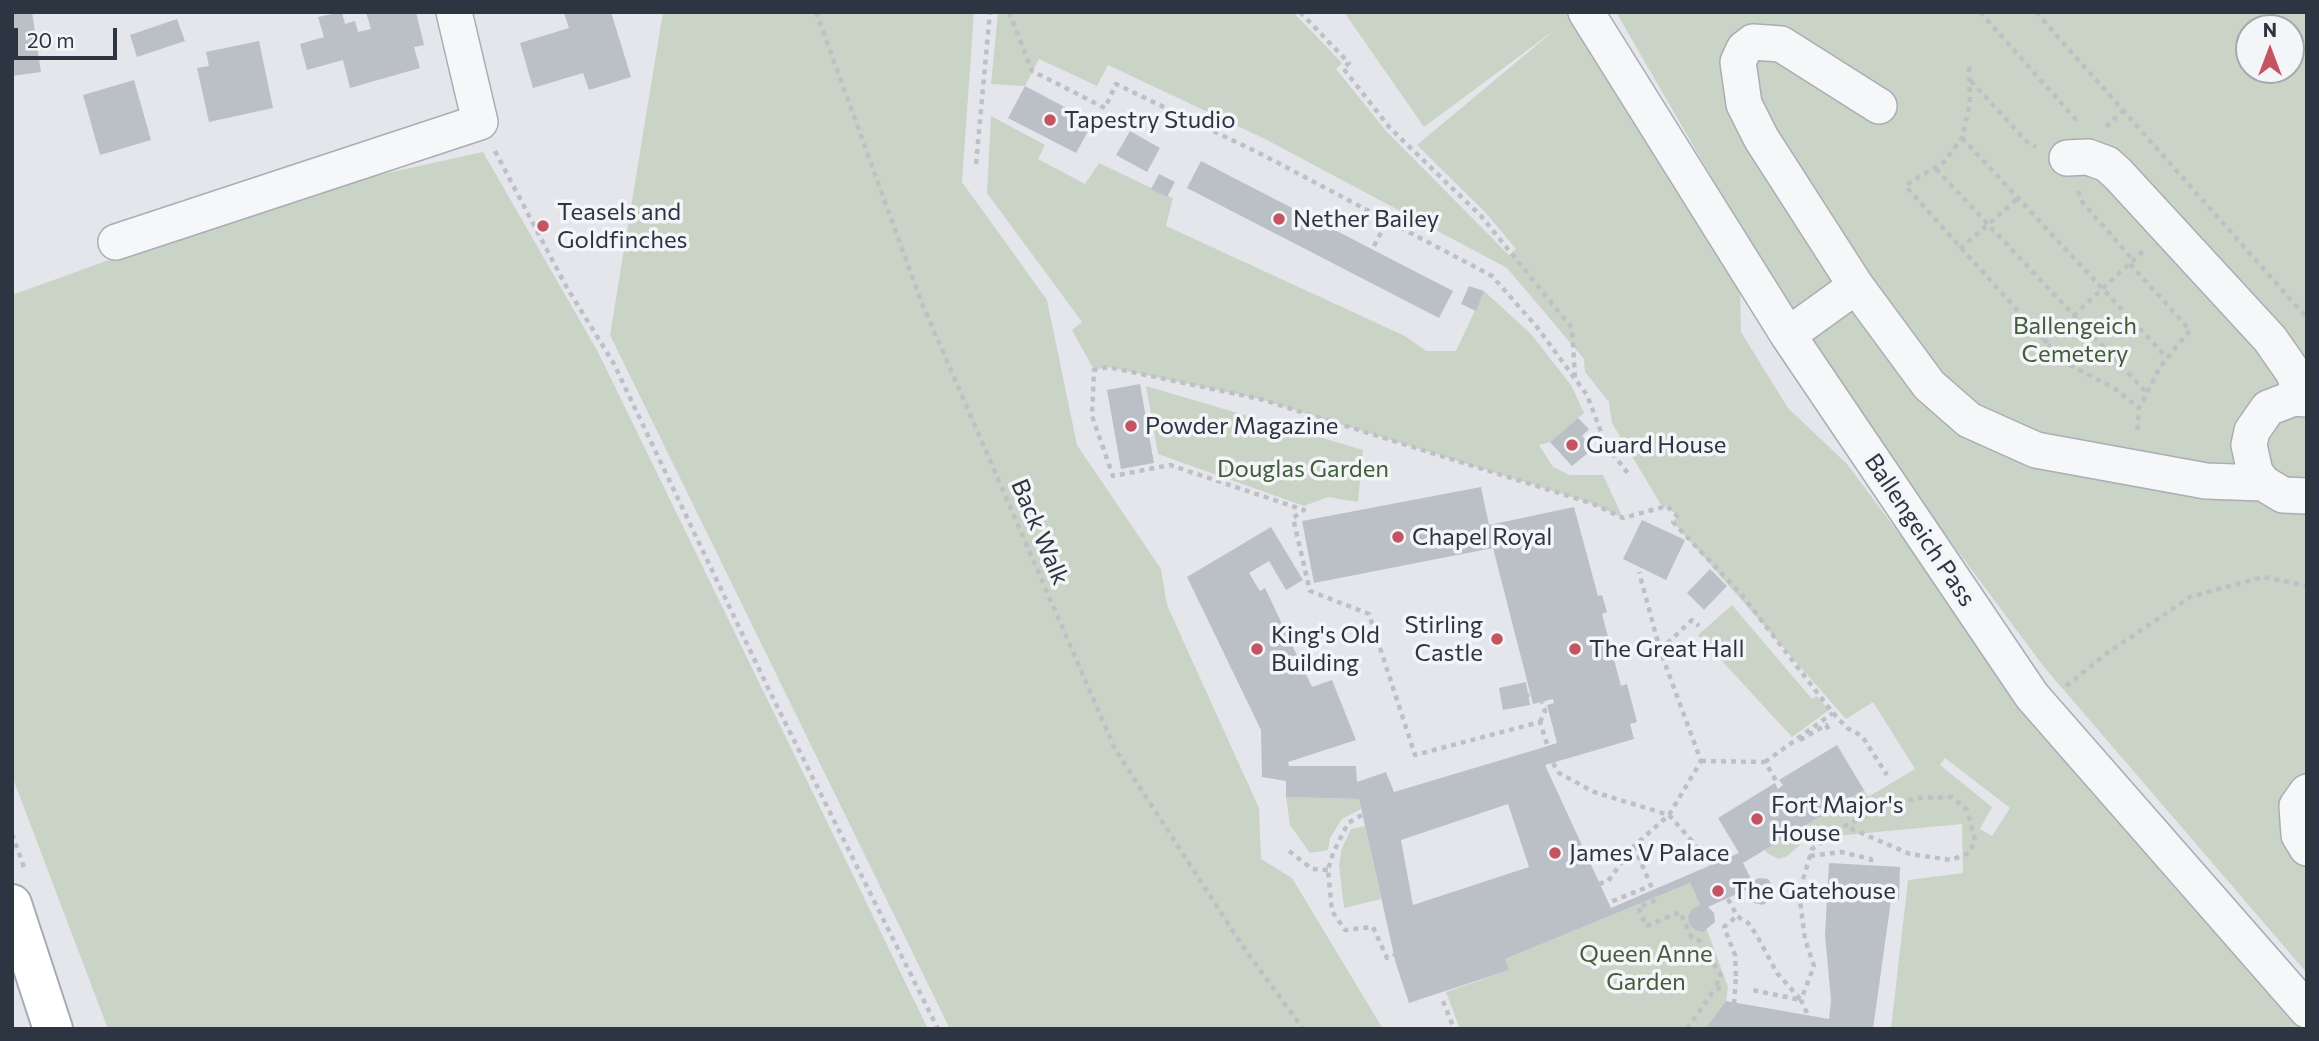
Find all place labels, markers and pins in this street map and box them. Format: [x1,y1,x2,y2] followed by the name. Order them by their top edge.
[1064,106,1235,134] place label: Tapestry Studio
[1042,112,1058,128] marker: Tapestry Studio
[557,198,687,254] place label: Teasels and Goldfinches
[1293,205,1439,233] place label: Nether Bailey
[1271,211,1287,227] marker: Nether Bailey
[535,218,551,234] marker: Teasels and Goldfinches
[1145,412,1338,440] place label: Powder Magazine
[1123,418,1139,434] marker: Powder Magazine
[1586,431,1726,459] place label: Guard House
[1564,437,1580,453] marker: Guard House
[1412,523,1552,551] place label: Chapel Royal
[1390,529,1406,545] marker: Chapel Royal
[1405,611,1483,667] place label: Stirling Castle
[1271,621,1380,677] place label: King's Old Building
[1489,631,1505,647] marker: Stirling Castle
[1589,635,1745,663] place label: The Great Hall
[1249,641,1265,657] marker: King's Old Building
[1567,641,1583,657] marker: The Great Hall
[1771,791,1904,847] place label: Fort Major's House
[1749,811,1765,827] marker: Fort Major's House
[1569,839,1730,867] place label: James V Palace
[1547,845,1563,861] marker: James V Palace
[1732,877,1896,905] place label: The Gatehouse
[1710,883,1726,899] marker: The Gatehouse

